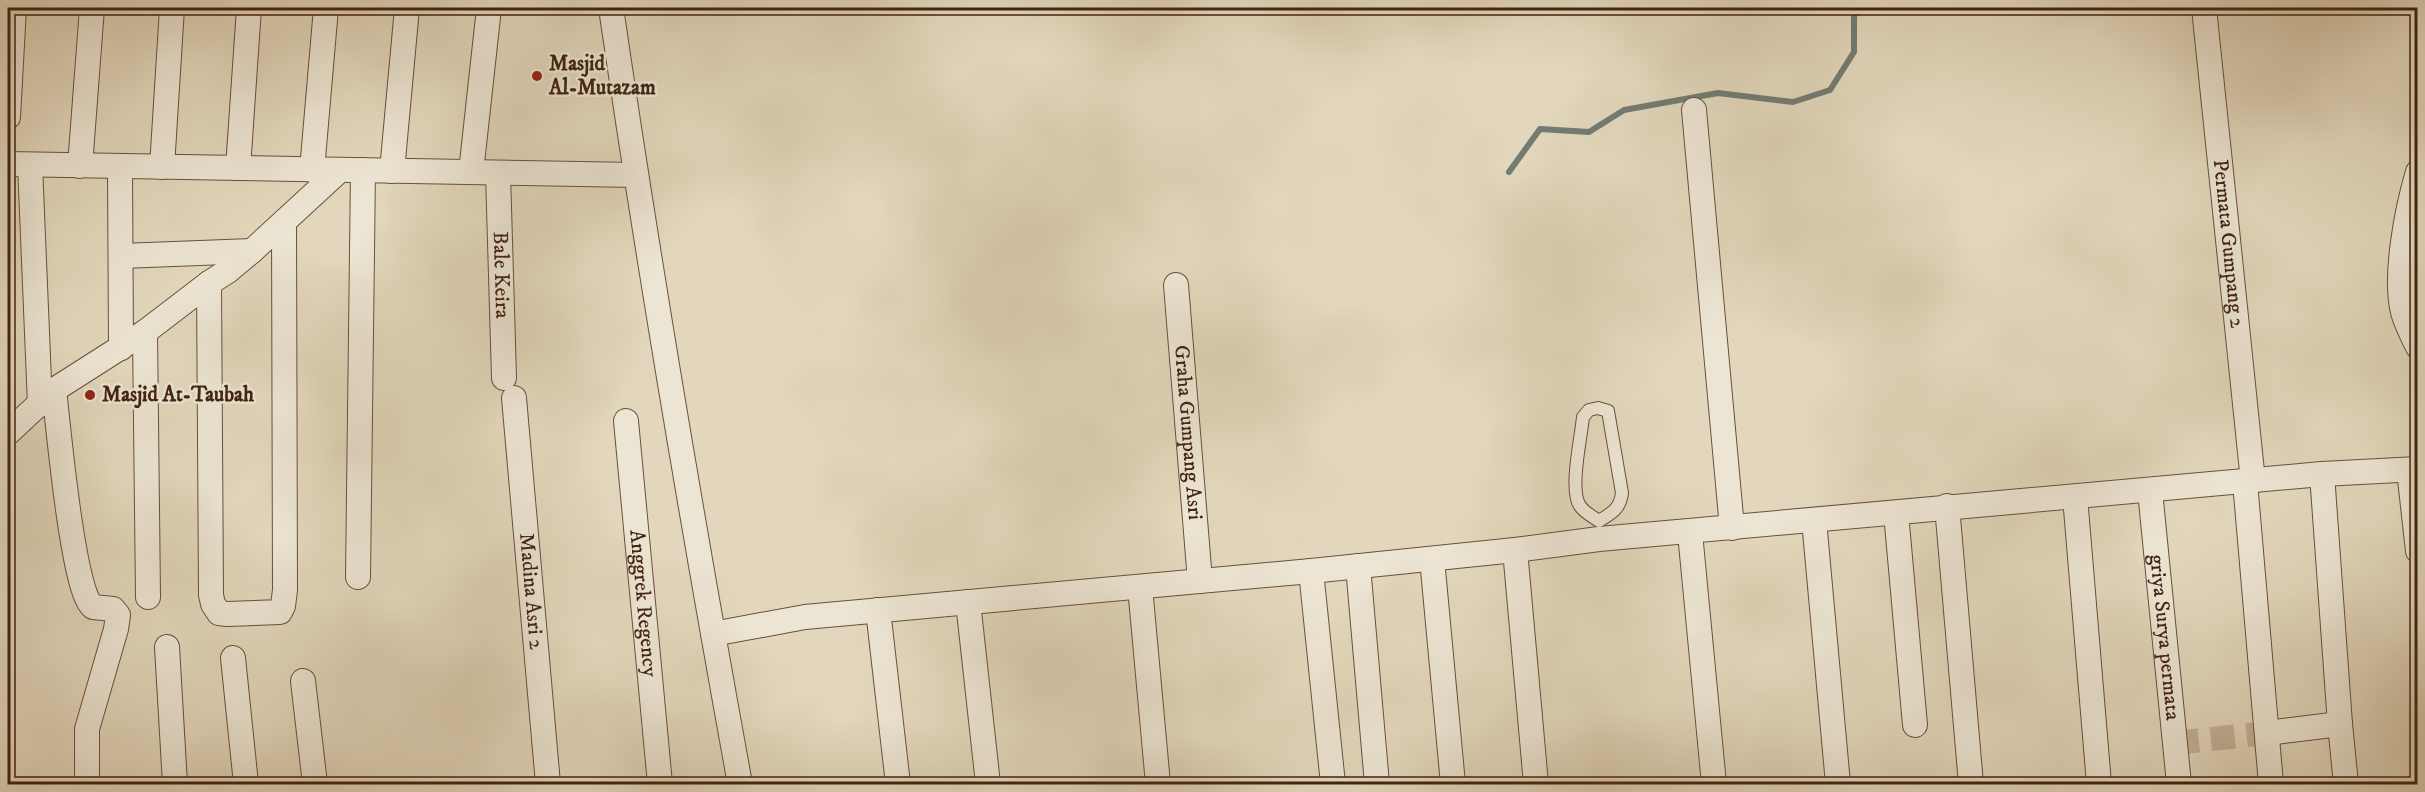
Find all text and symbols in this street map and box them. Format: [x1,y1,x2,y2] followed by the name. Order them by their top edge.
[548,51,656,101] place label: Masjid Al-Mutazam
[530,69,544,83] marker: Masjid Al-Mutazam
[2207,158,2250,330] street label: Permata Gumpang 2
[487,231,515,319] street label: Bale Keira
[1168,344,1208,521] street label: Graha Gumpang Asri
[102,382,255,409] place label: Masjid At-Taubah
[83,388,97,402] marker: Masjid At-Taubah
[623,528,663,679] street label: Anggrek Regency
[513,532,549,651] street label: Madina Asri 2
[2143,553,2186,722] street label: griya Surya permata

